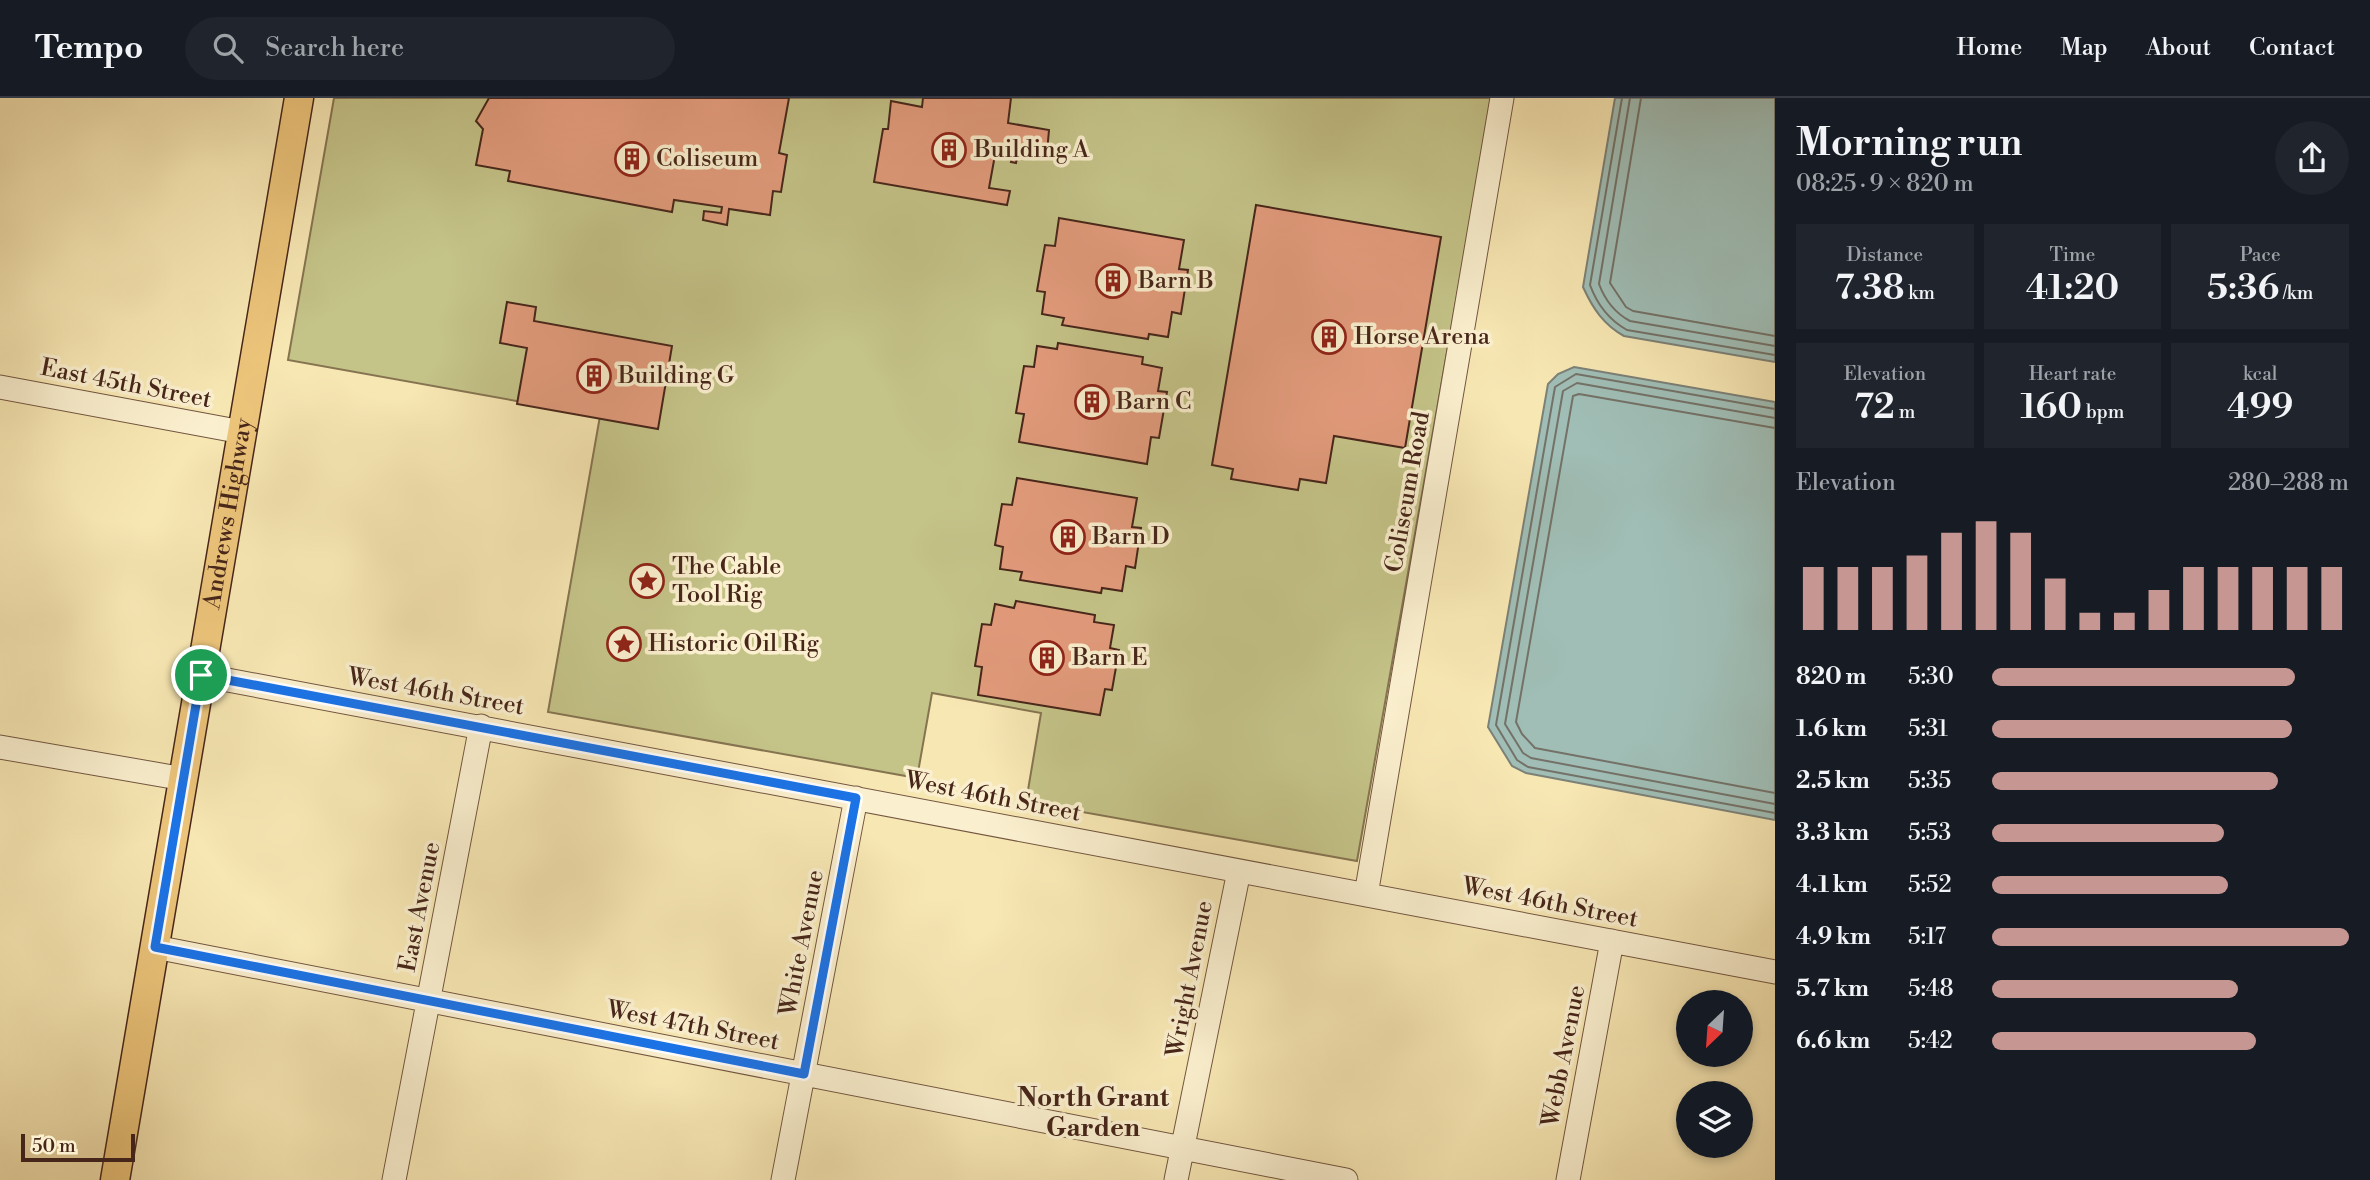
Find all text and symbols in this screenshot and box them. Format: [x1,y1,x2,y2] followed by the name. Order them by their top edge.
[185,17,675,80] search box
[35,28,143,69] text: Tempo
[209,29,247,67] icon: search
[265,32,404,64] text: Search here
[1957,33,2022,63] text: Home
[2060,33,2108,63] text: Map
[2146,33,2211,63] text: About
[2249,33,2335,63] text: Contact
[1796,120,2022,167] text: Morning run
[2275,121,2349,195] button: share
[930,131,968,169] building icon: Building A
[973,135,1090,165] place label: Building A
[613,140,651,178] building icon: Coliseum
[656,144,758,174] place label: Coliseum
[1796,170,1974,198] text: 08:25 · 9 × 820 m
[1846,243,1923,267] text: Distance
[2050,243,2095,267] text: Time
[2240,243,2281,267] text: Pace
[1094,262,1132,300] building icon: Barn B
[1137,266,1214,296] place label: Barn B
[1835,267,1904,310] text: 7.38
[2026,267,2119,310] text: 41:20
[2207,267,2279,310] text: 5:36
[1904,281,1935,305] text: km
[2279,281,2313,305] text: /km
[1310,318,1348,356] building icon: Horse Arena
[1354,322,1491,352] place label: Horse Arena
[38,353,215,415] street label: East 45th Street
[575,357,613,395] building icon: Building G
[617,361,735,391] place label: Building G
[1844,362,1926,386] text: Elevation
[2029,362,2116,386] text: Heart rate
[2243,362,2277,386] text: kcal
[1073,383,1111,421] building icon: Barn C
[1854,386,1895,429] text: 72
[2021,386,2082,429] text: 160
[2227,386,2293,429] text: 499
[1115,387,1192,417] place label: Barn C
[1895,400,1915,424] text: m
[2082,400,2124,424] text: bpm
[1379,409,1437,575] street label: Coliseum Road
[197,416,259,612] street label: Andrews Highway
[1796,469,1896,497] text: Elevation
[2228,469,2349,497] text: 280–288 m
[1049,518,1087,556] building icon: Barn D
[1091,522,1170,552] place label: Barn D
[672,552,781,610] place label: The Cable Tool Rig
[628,562,666,600] place icon: The Cable Tool Rig
[605,625,643,663] place icon: Historic Oil Rig
[648,629,820,659] place label: Historic Oil Rig
[1028,639,1066,677] building icon: Barn E
[1071,643,1148,673] place label: Barn E
[171,645,231,705] pin
[182,656,220,694] icon: arrive
[344,662,527,722] street label: West 46th Street
[1796,663,1866,691] text: 820 m
[1908,663,1954,691] text: 5:30
[1796,715,1867,743] text: 1.6 km
[1908,715,1948,743] text: 5:31
[902,765,1084,829] street label: West 46th Street
[1796,767,1870,795] text: 2.5 km
[1908,767,1951,795] text: 5:35
[1796,819,1869,847] text: 3.3 km
[1908,819,1951,847] text: 5:53
[393,839,447,975] street label: East Avenue
[773,867,831,1020] street label: White Avenue
[1459,871,1641,935] street label: West 46th Street
[1796,871,1868,899] text: 4.1 km
[1908,871,1952,899] text: 5:52
[1160,898,1220,1061] street label: Wright Avenue
[1796,923,1871,951] text: 4.9 km
[1908,923,1946,951] text: 5:17
[1796,975,1869,1003] text: 5.7 km
[1908,975,1954,1003] text: 5:48
[1535,983,1592,1130] street label: Webb Avenue
[1676,990,1754,1068] north arrow
[1676,990,1753,1158] map controls
[603,994,782,1058] street label: West 47th Street
[1796,1027,1870,1055] text: 6.6 km
[1908,1027,1953,1055] text: 5:42
[1676,1081,1753,1158] button: layers
[1017,1082,1170,1144] district label: North Grant Garden
[21,1131,135,1163] scale bar
[32,1134,76,1158] text: 50 m

